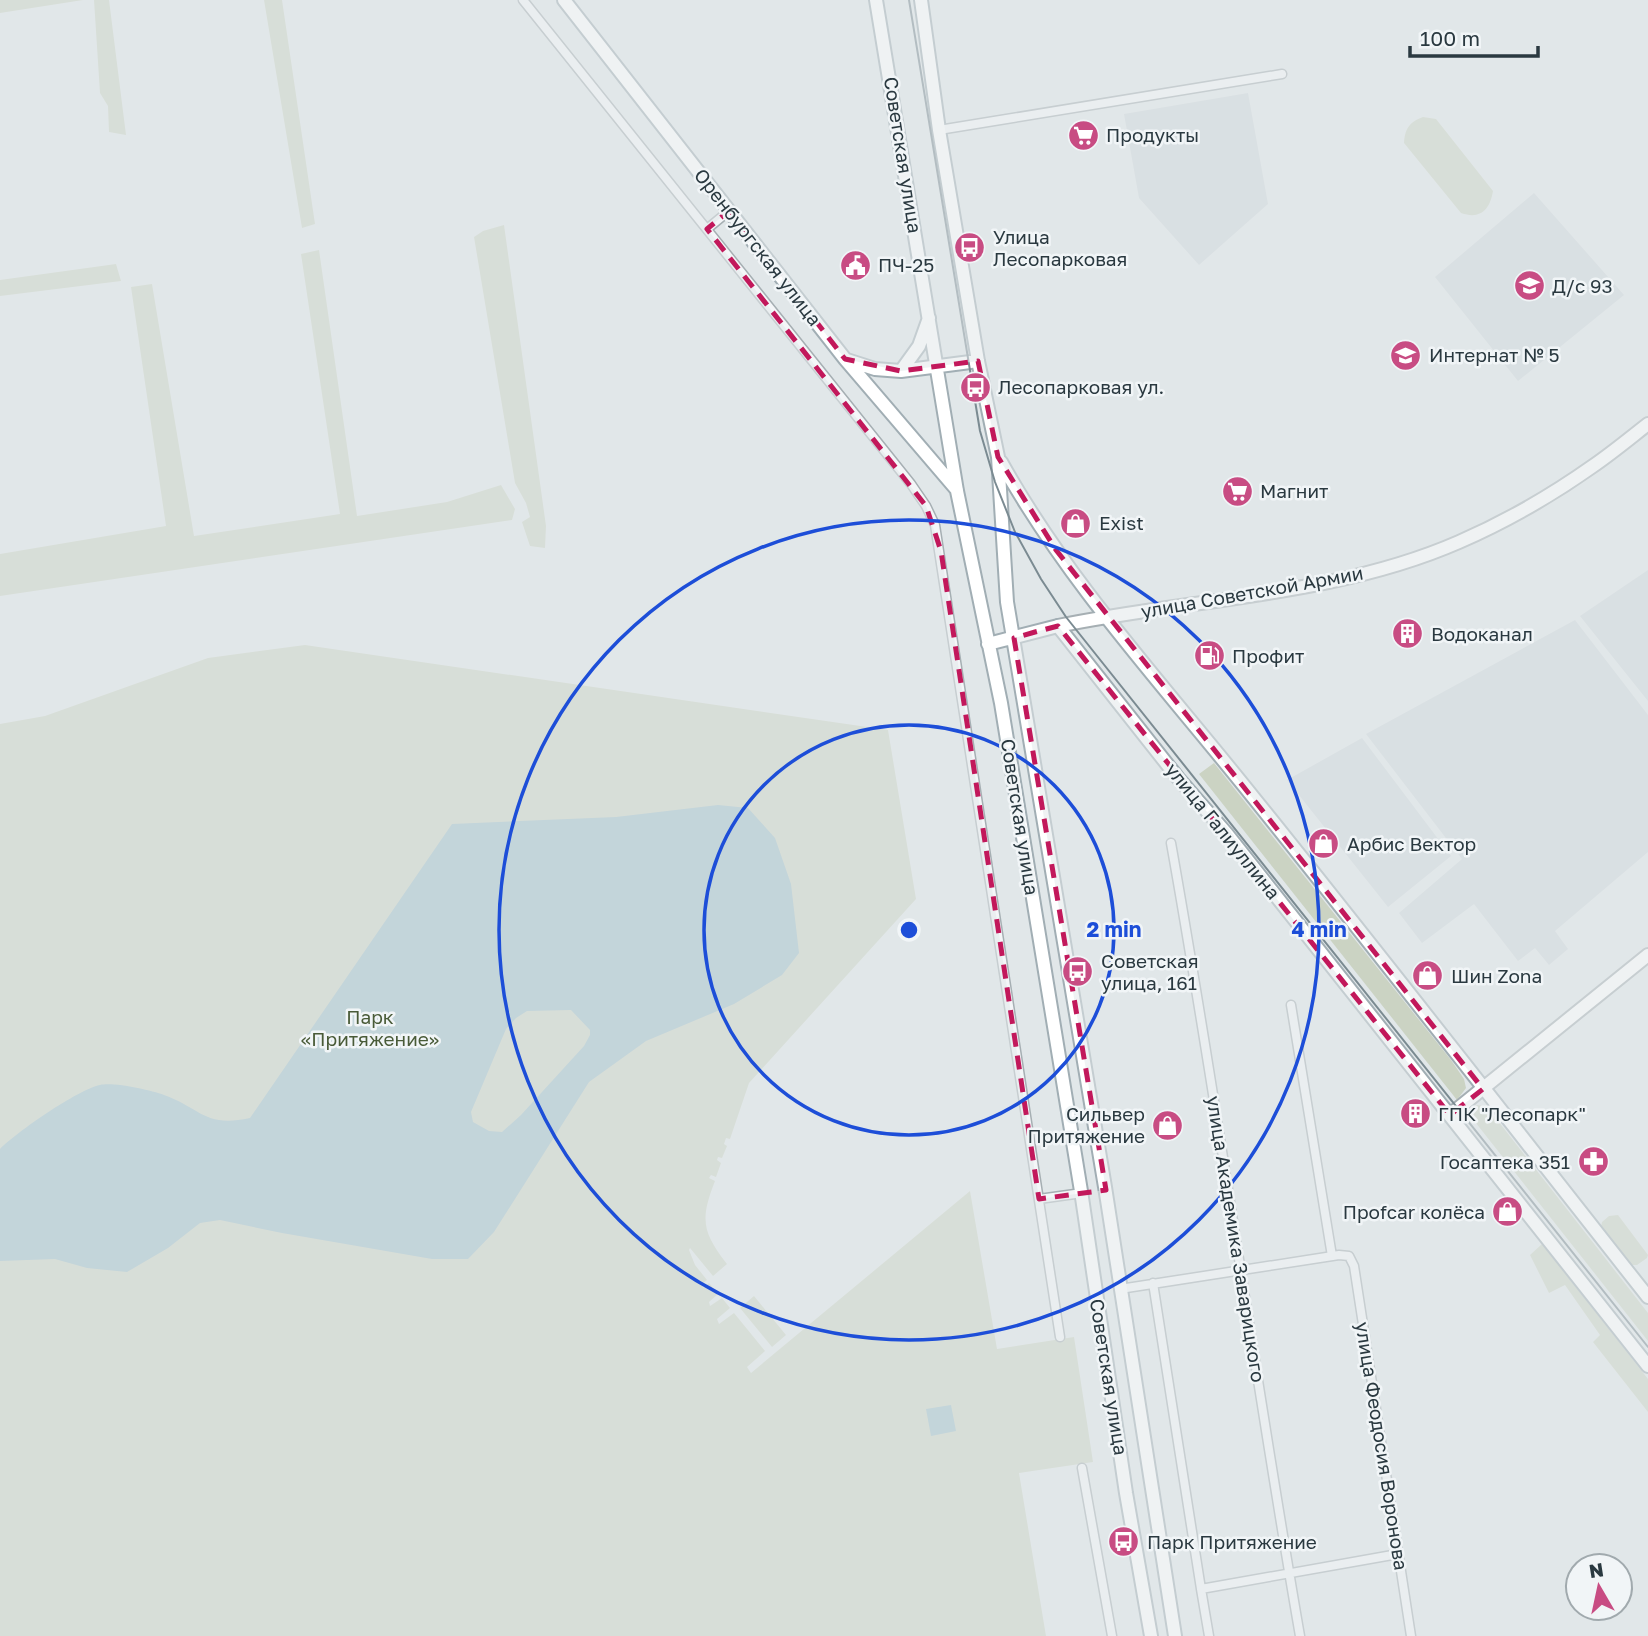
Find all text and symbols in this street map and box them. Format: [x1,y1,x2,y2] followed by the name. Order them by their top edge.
[1410,14,1538,58] scale bar
[1420,25,1480,51] text: 100 m
[880,75,927,235] street label: Советская улица
[1066,118,1100,152] supermarket icon: Продукты
[1106,123,1199,146] place label: Продукты
[690,163,827,330] street label: Оренбургская улица
[993,225,1127,270] place label: Улица Лесопарковая
[953,231,987,265] bus stop icon: Улица Лесопарковая
[838,248,872,282] public building icon: ПЧ-25
[878,253,934,276] place label: ПЧ-25
[1512,269,1546,303] school or university icon: Д/с 93
[1552,274,1613,297] place label: Д/с 93
[1389,338,1423,372] school or university icon: Интернат № 5
[1429,343,1560,366] place label: Интернат № 5
[958,370,992,404] bus stop icon: Лесопарковая ул.
[998,375,1164,398] place label: Лесопарковая ул.
[1220,474,1254,508] supermarket icon: Магнит
[1260,479,1328,502] place label: Магнит
[1059,506,1093,540] shop icon: Exist
[1099,511,1144,534] place label: Exist
[1139,561,1365,622] street label: улица Советской Армии
[1391,617,1425,651] building icon: Водоканал
[1431,622,1533,645] place label: Водоканал
[1192,639,1226,673] fuel station icon: Профит
[1232,644,1304,667] place label: Профит
[997,737,1044,897] street label: Советская улица
[1161,758,1286,904] street label: улица Галиуллина
[1307,827,1341,861] shop icon: Арбис Вектор
[1347,832,1476,855] place label: Арбис Вектор
[1087,916,1141,942] text: 2 min
[1291,916,1347,942] text: 4 min
[897,918,921,942] centre of rings
[1101,949,1199,994] place label: Советская улица, 161
[1061,955,1095,989] bus stop icon: Советская улица, 161
[1411,959,1445,993] shop icon: Шин Zona
[1451,964,1542,987] place label: Шин Zona
[301,1005,439,1050] park label: Парк «Притяжение»
[1202,1094,1271,1384] street label: улица Академика Заварицкого
[1398,1097,1432,1131] building icon: ГПК "Лесопарк"
[1027,1102,1145,1147] place label: Сильвер Притяжение
[1438,1102,1586,1125] place label: ГПК "Лесопарк"
[1151,1108,1185,1142] shop icon: Сильвер Притяжение
[1576,1145,1610,1179] pharmacy icon: Госаптека 351
[1440,1150,1570,1173] place label: Госаптека 351
[1491,1195,1525,1229] shop icon: Проfcar колёса
[1343,1200,1485,1223] place label: Проfcar колёса
[1086,1297,1133,1457] street label: Советская улица
[1351,1320,1413,1572] street label: улица Феодосия Воронова
[1107,1525,1141,1559] bus stop icon: Парк Притяжение
[1147,1530,1317,1553] place label: Парк Притяжение
[1564,1552,1634,1622] north arrow
[1587,1557,1605,1582] text: N

